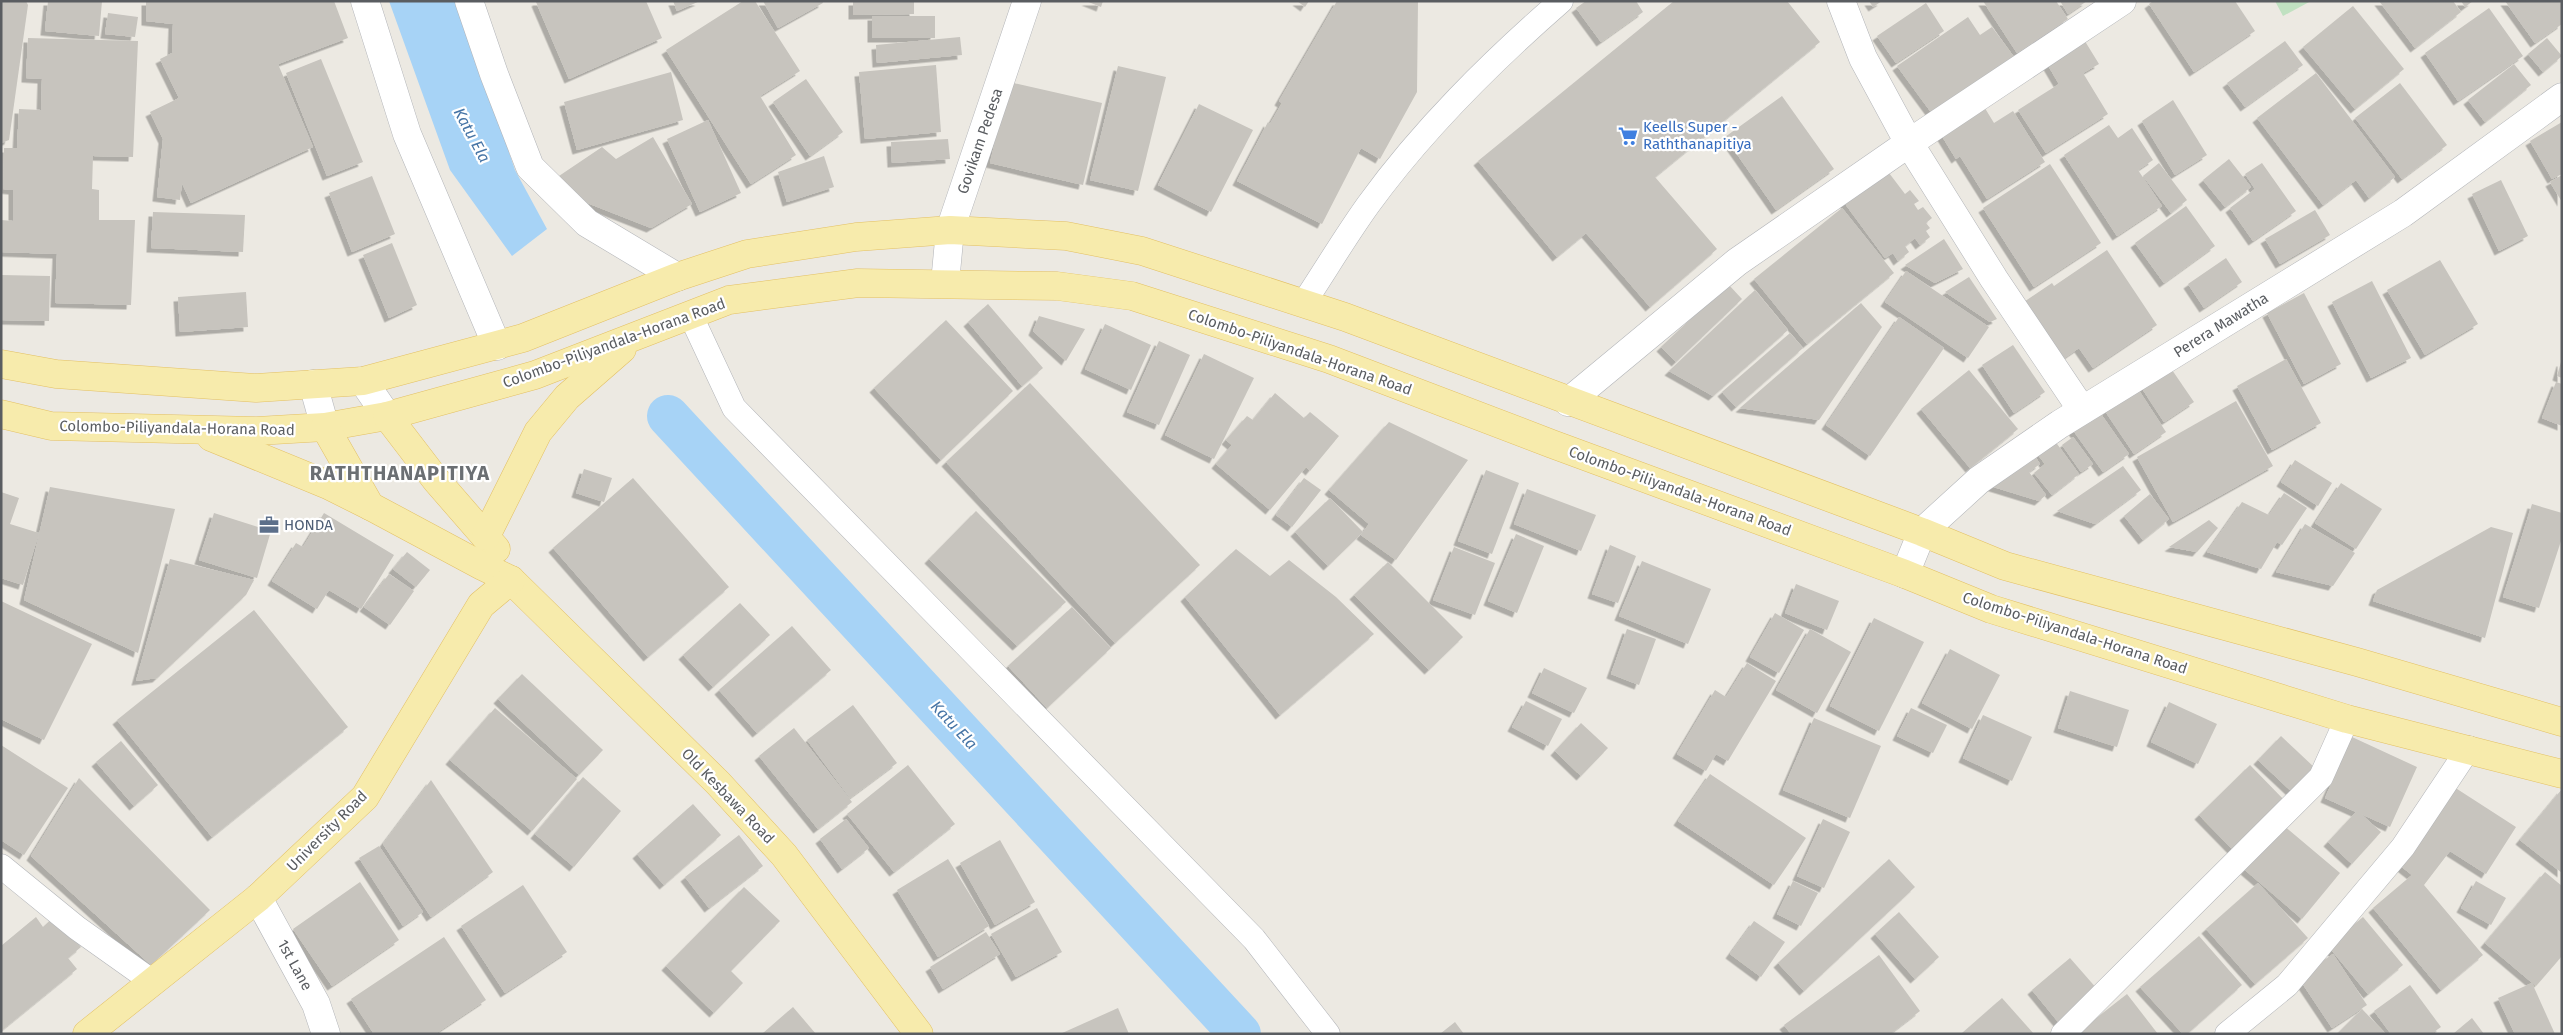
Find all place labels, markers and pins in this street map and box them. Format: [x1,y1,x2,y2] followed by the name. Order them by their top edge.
[1643,118,1752,153] place label: Keells Super - Raththanapitiya
[1617,125,1639,147] supermarket icon: Keells Super - Raththanapitiya
[258,514,280,536] office icon: HONDA
[284,516,333,534] place label: HONDA

